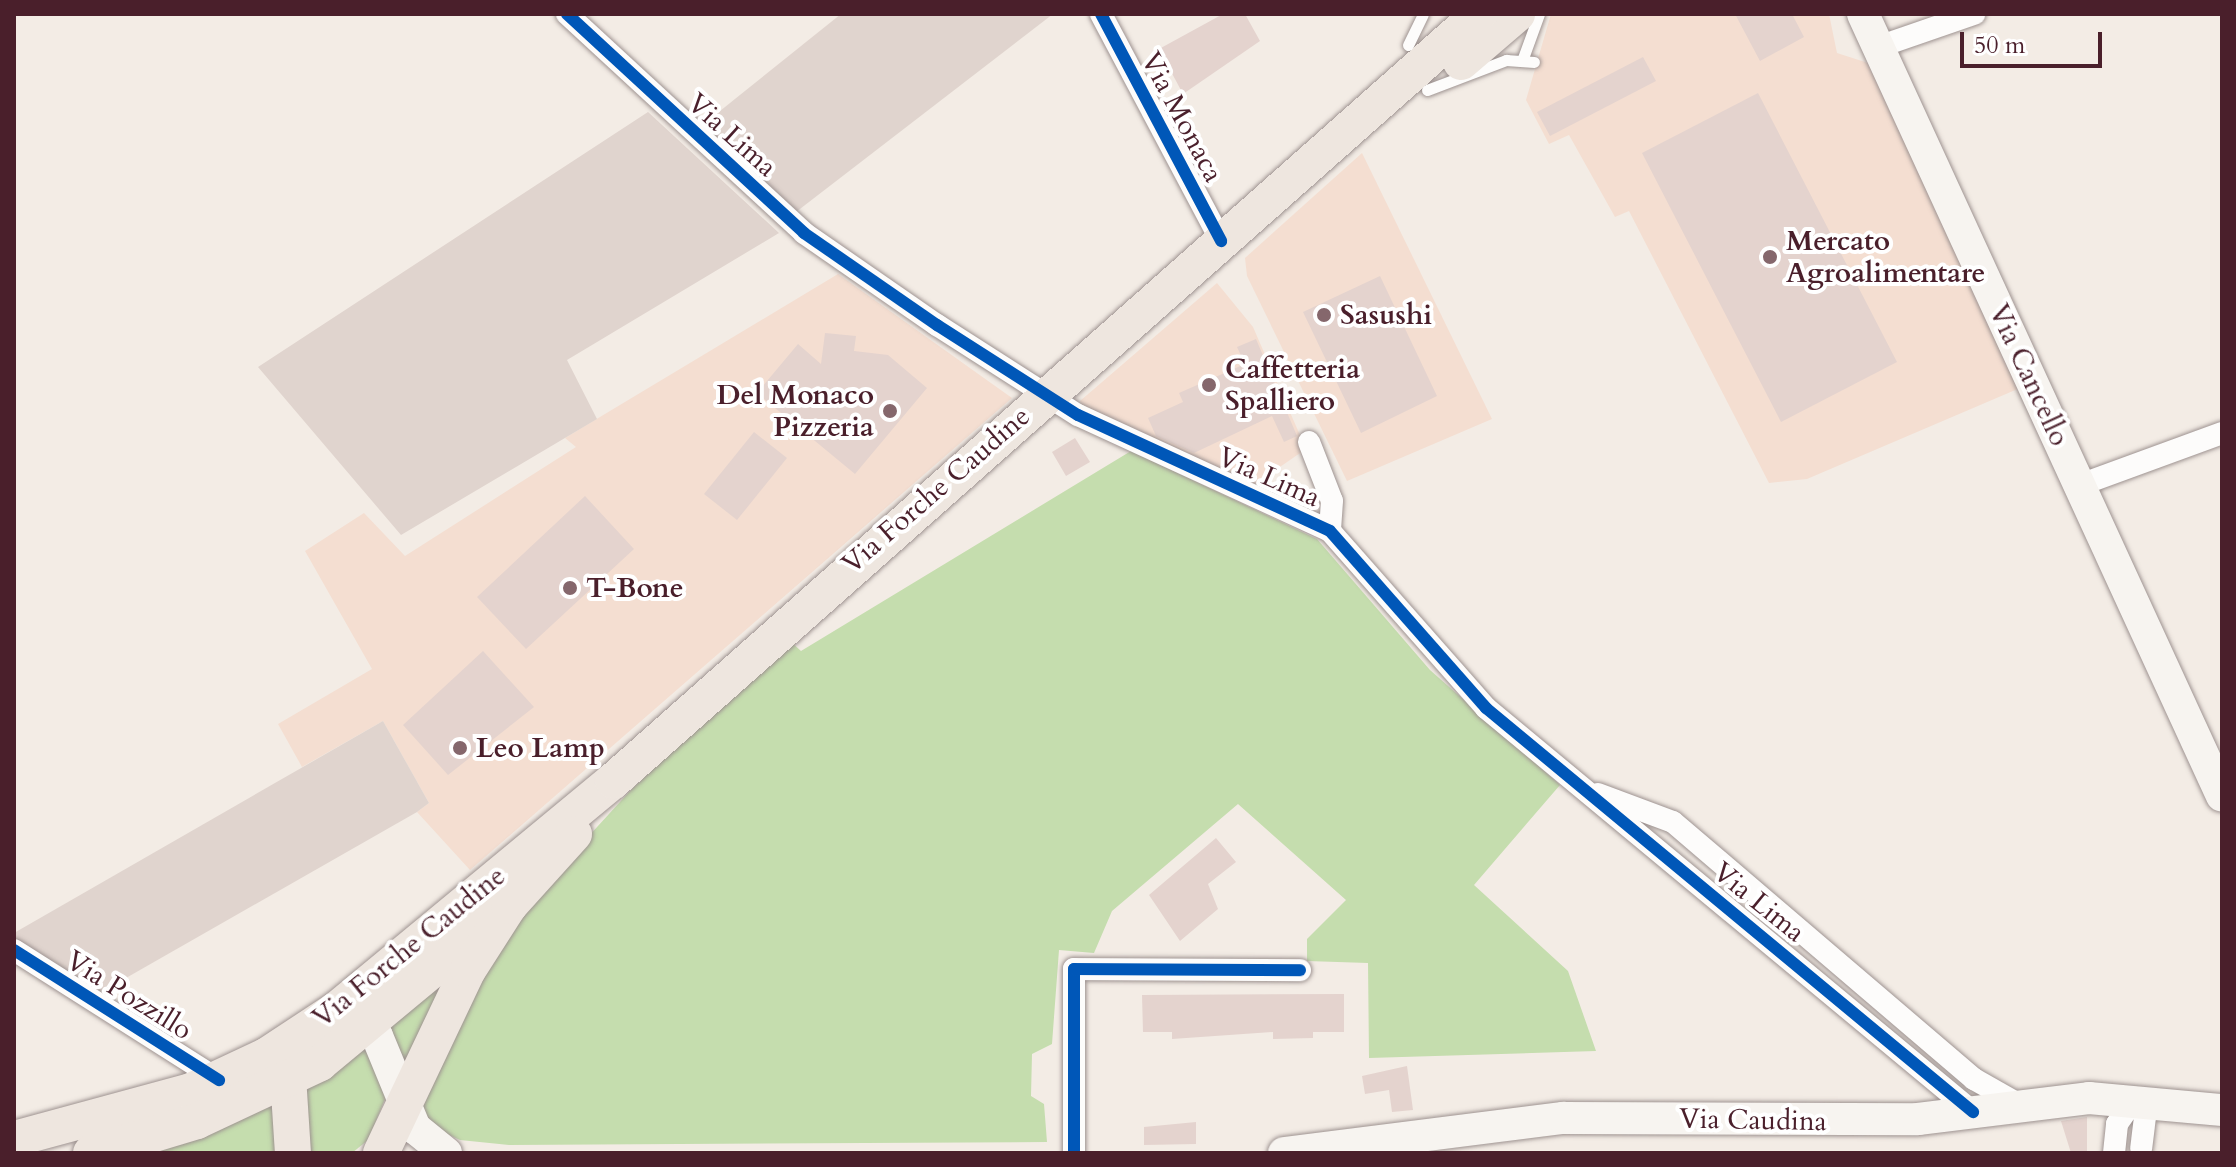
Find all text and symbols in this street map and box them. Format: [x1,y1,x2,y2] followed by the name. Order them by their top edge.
[1964,16,2106,66] scale bar
[1974,29,2025,62] text: 50 m
[1134,46,1230,188] street label: Via Monaca
[680,86,784,184] street label: Via Lima
[1786,224,1985,290] place label: Mercato Agroalimentare
[1761,248,1779,266] marker: Mercato Agroalimentare
[1340,298,1432,332] place label: Sasushi
[1982,299,2076,451] street label: Via Cancello
[1315,306,1333,324] marker: Sasushi
[1225,352,1360,418] place label: Caffetteria Spalliero
[1200,376,1218,394] marker: Caffetteria Spalliero
[716,378,874,444] place label: Del Monaco Pizzeria
[835,399,1037,581] street label: Via Forche Caudine
[881,402,899,420] marker: Del Monaco Pizzeria
[1213,440,1325,514] street label: Via Lima
[586,571,683,605] place label: T-Bone
[561,579,579,597] marker: T-Bone
[476,731,605,765] place label: Leo Lamp
[451,739,469,757] marker: Leo Lamp
[1706,855,1812,949] street label: Via Lima
[306,859,512,1035] street label: Via Forche Caudine
[60,943,198,1047] street label: Via Pozzillo
[1679,1102,1827,1138] street label: Via Caudina

